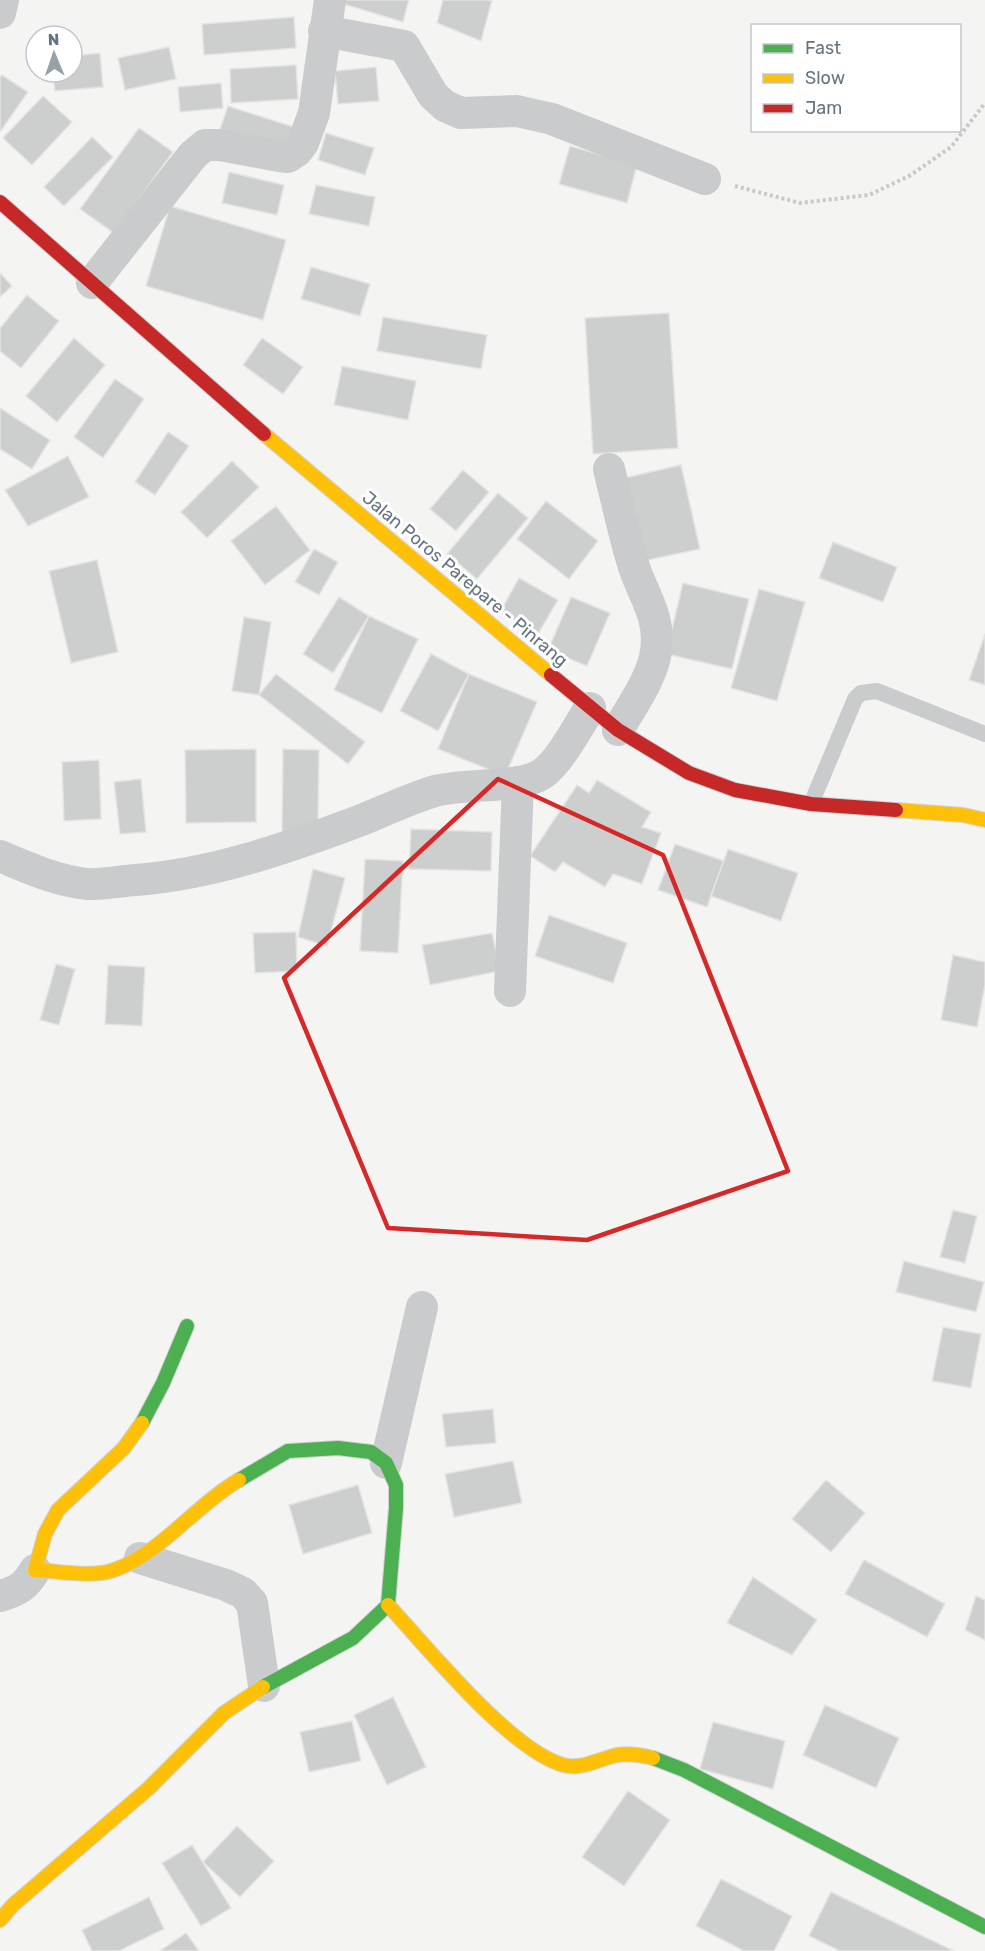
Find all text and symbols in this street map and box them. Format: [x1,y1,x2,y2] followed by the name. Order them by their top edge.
[24,24,84,84] north arrow
[751,24,961,132] legend
[47,30,60,49] text: N
[805,37,841,59] text: Fast
[805,67,845,89] text: Slow
[805,97,842,119] text: Jam
[358,487,572,671] street label: Jalan Poros Parepare - Pinrang

